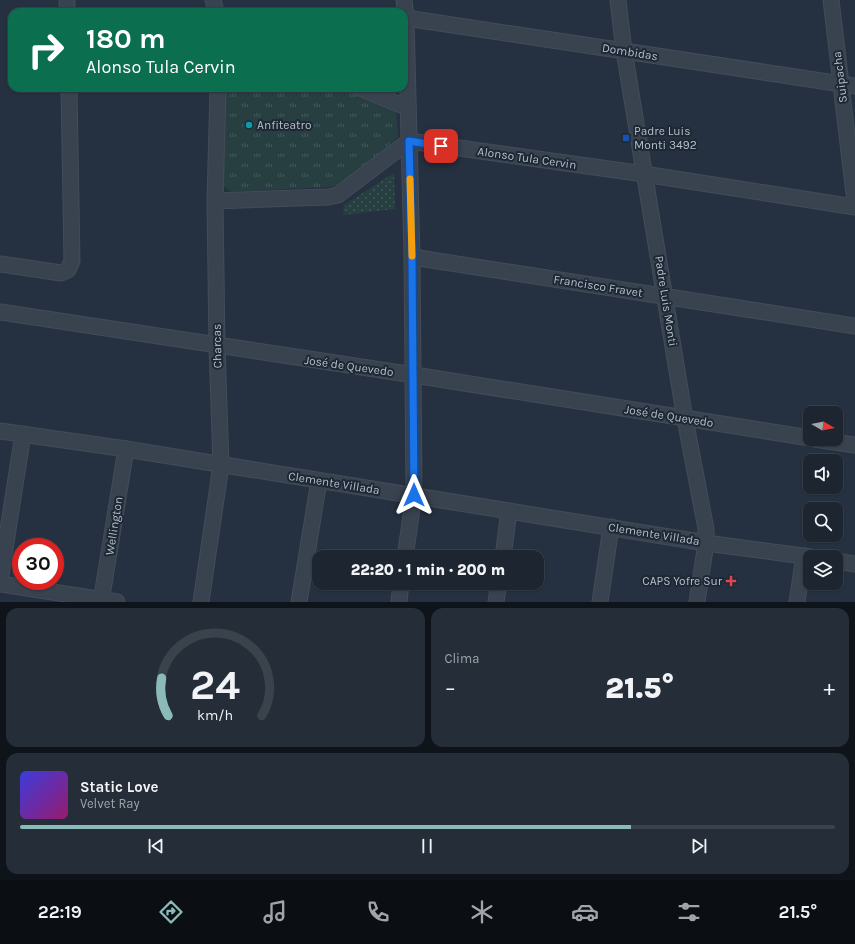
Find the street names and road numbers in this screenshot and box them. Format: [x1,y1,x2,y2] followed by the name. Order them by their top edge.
[601,41,659,63] street label: Dombidas
[830,50,850,104] street label: Suipacha
[477,144,577,172] street label: Alonso Tula Cervin
[652,255,680,347] street label: Padre Luis Monti
[552,272,644,300] street label: Francisco Fravet
[210,324,224,368] street label: Charcas
[303,353,395,379] street label: José de Quevedo
[623,402,715,430] street label: José de Quevedo
[287,469,381,497] street label: Clemente Villada
[102,496,126,556] street label: Wellington
[607,520,701,548] street label: Clemente Villada

